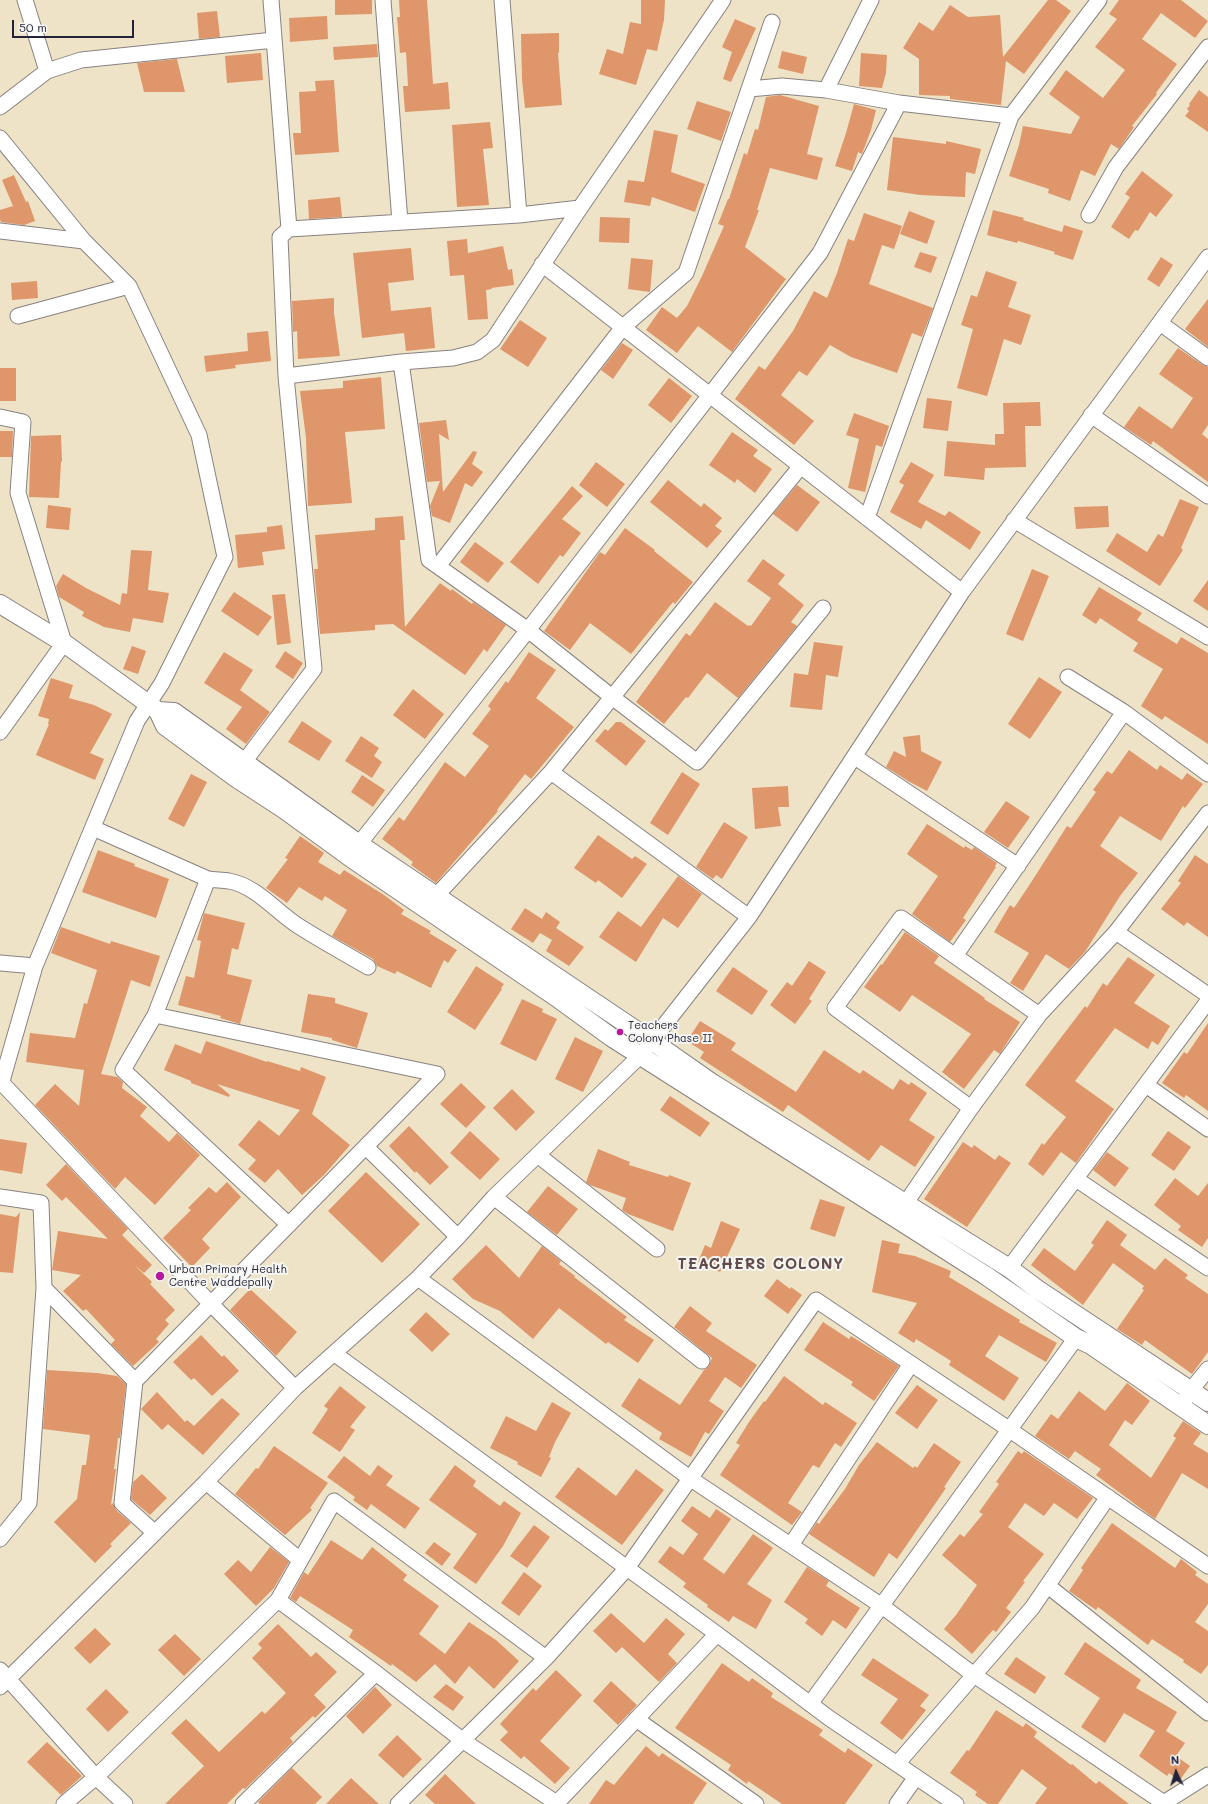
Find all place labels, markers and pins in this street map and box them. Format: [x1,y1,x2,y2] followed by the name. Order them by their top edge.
[628,1019,712,1045] place label: Teachers Colony Phase II
[615,1027,625,1037] marker: Teachers Colony Phase II
[169,1263,287,1289] place label: Urban Primary Health Centre Waddepally
[154,1270,166,1282] marker: Urban Primary Health Centre Waddepally

